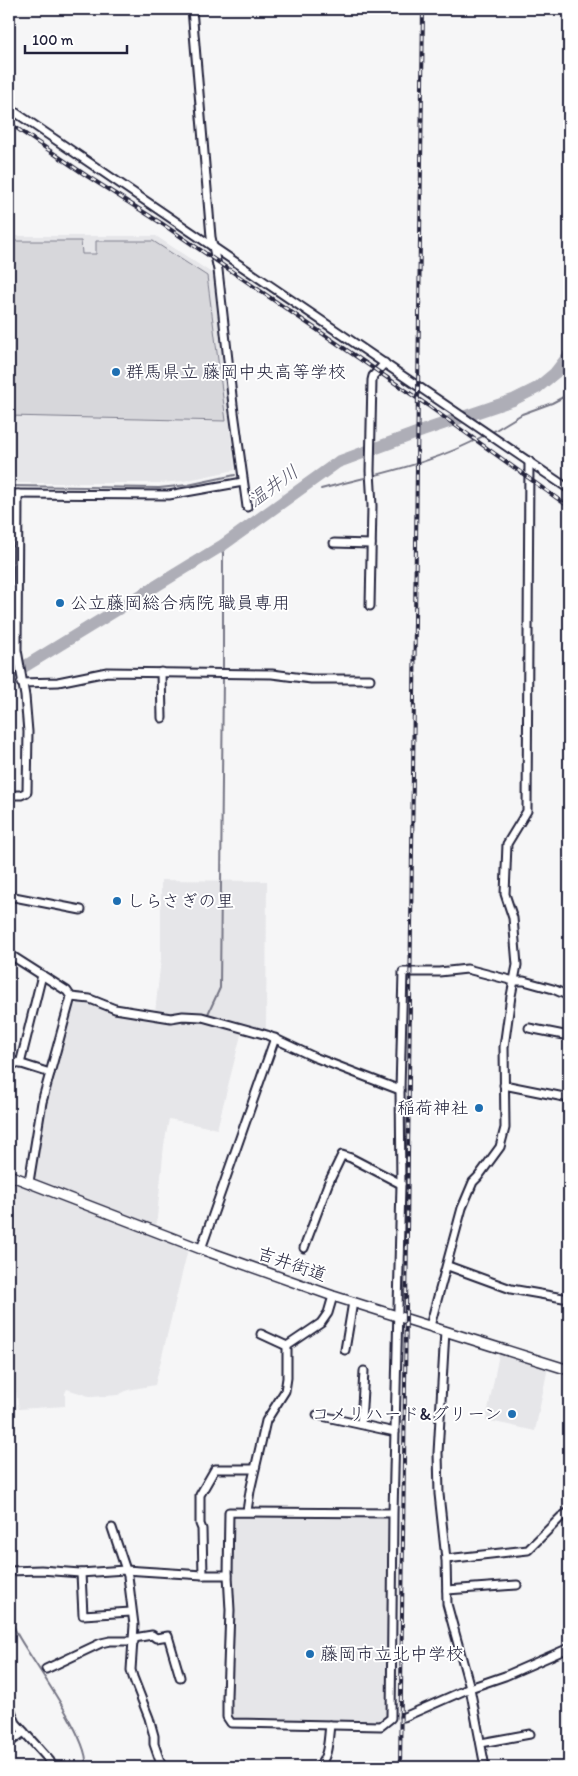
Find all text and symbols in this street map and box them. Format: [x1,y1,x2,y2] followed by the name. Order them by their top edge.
[25,22,128,54] scale bar
[32,31,74,49] text: 100 m
[126,361,346,383] place label: 群馬県立 藤岡中央高等学校
[110,366,122,378] marker: 群馬県立 藤岡中央高等学校
[243,460,303,512] water label: 温井川
[70,592,290,614] place label: 公立藤岡総合病院 職員専用
[54,597,66,609] marker: 公立藤岡総合病院 職員専用
[127,890,234,912] place label: しらさぎの里
[111,895,123,907] marker: しらさぎの里
[397,1097,469,1119] place label: 稲荷神社
[473,1102,485,1114] marker: 稲荷神社
[254,1242,330,1286] street label: 吉井街道
[311,1403,502,1425] place label: コメリハード&グリーン
[506,1408,518,1420] marker: コメリハード&グリーン
[320,1643,464,1665] place label: 藤岡市立北中学校
[304,1648,316,1660] marker: 藤岡市立北中学校

